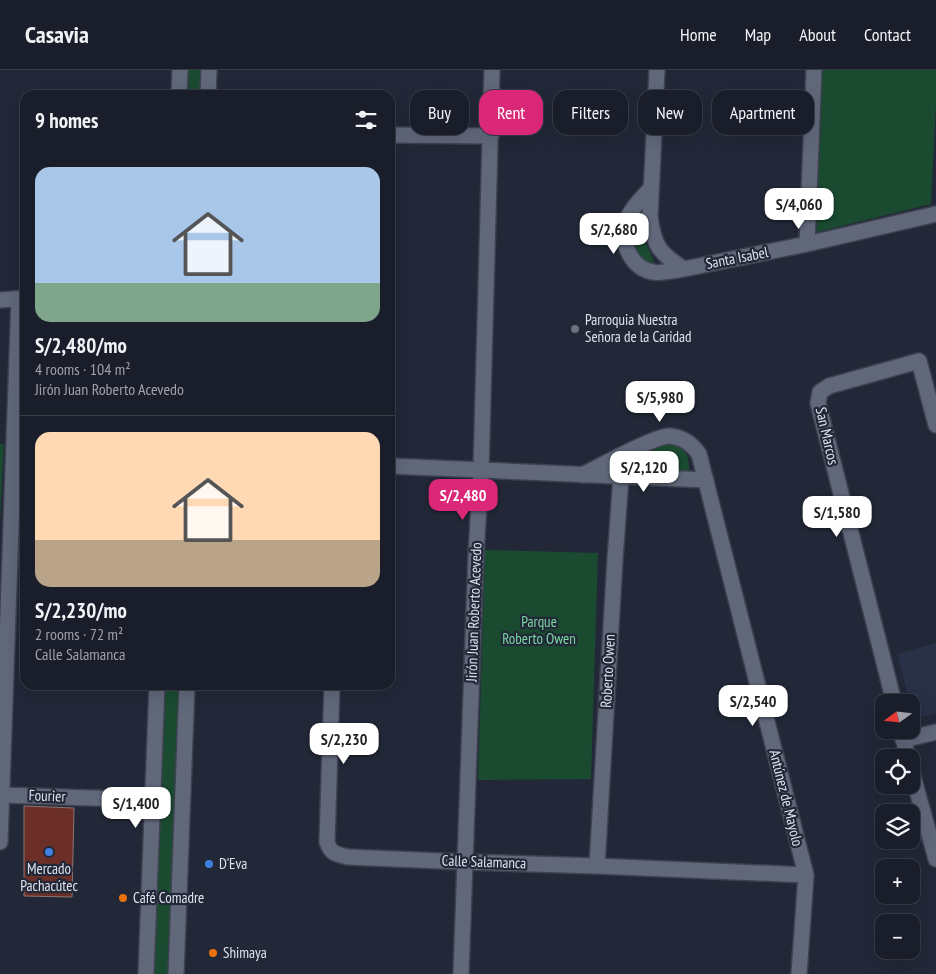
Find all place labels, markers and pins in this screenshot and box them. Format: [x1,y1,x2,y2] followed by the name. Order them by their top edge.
[753,188,845,230] pin: S/4,060
[568,212,660,255] pin: S/2,680
[585,310,692,346] place label: Parroquia Nuestra Señora de la Caridad
[569,323,581,335] marker: Parroquia Nuestra Señora de la Caridad
[614,380,706,423] pin: S/5,980
[598,450,690,493] pin: S/2,120
[417,478,509,521] pin: S/2,480
[791,496,883,538] pin: S/1,580
[707,684,799,727] pin: S/2,540
[298,722,390,765] pin: S/2,230
[90,786,182,829] pin: S/1,400
[43,846,55,858] marker: Mercado Pachacútec
[219,854,247,873] place label: D'Eva
[203,858,215,870] marker: D'Eva
[20,859,78,895] place label: Mercado Pachacútec
[133,888,204,907] place label: Café Comadre
[117,892,129,904] marker: Café Comadre
[223,943,267,962] place label: Shimaya
[207,947,219,959] marker: Shimaya

